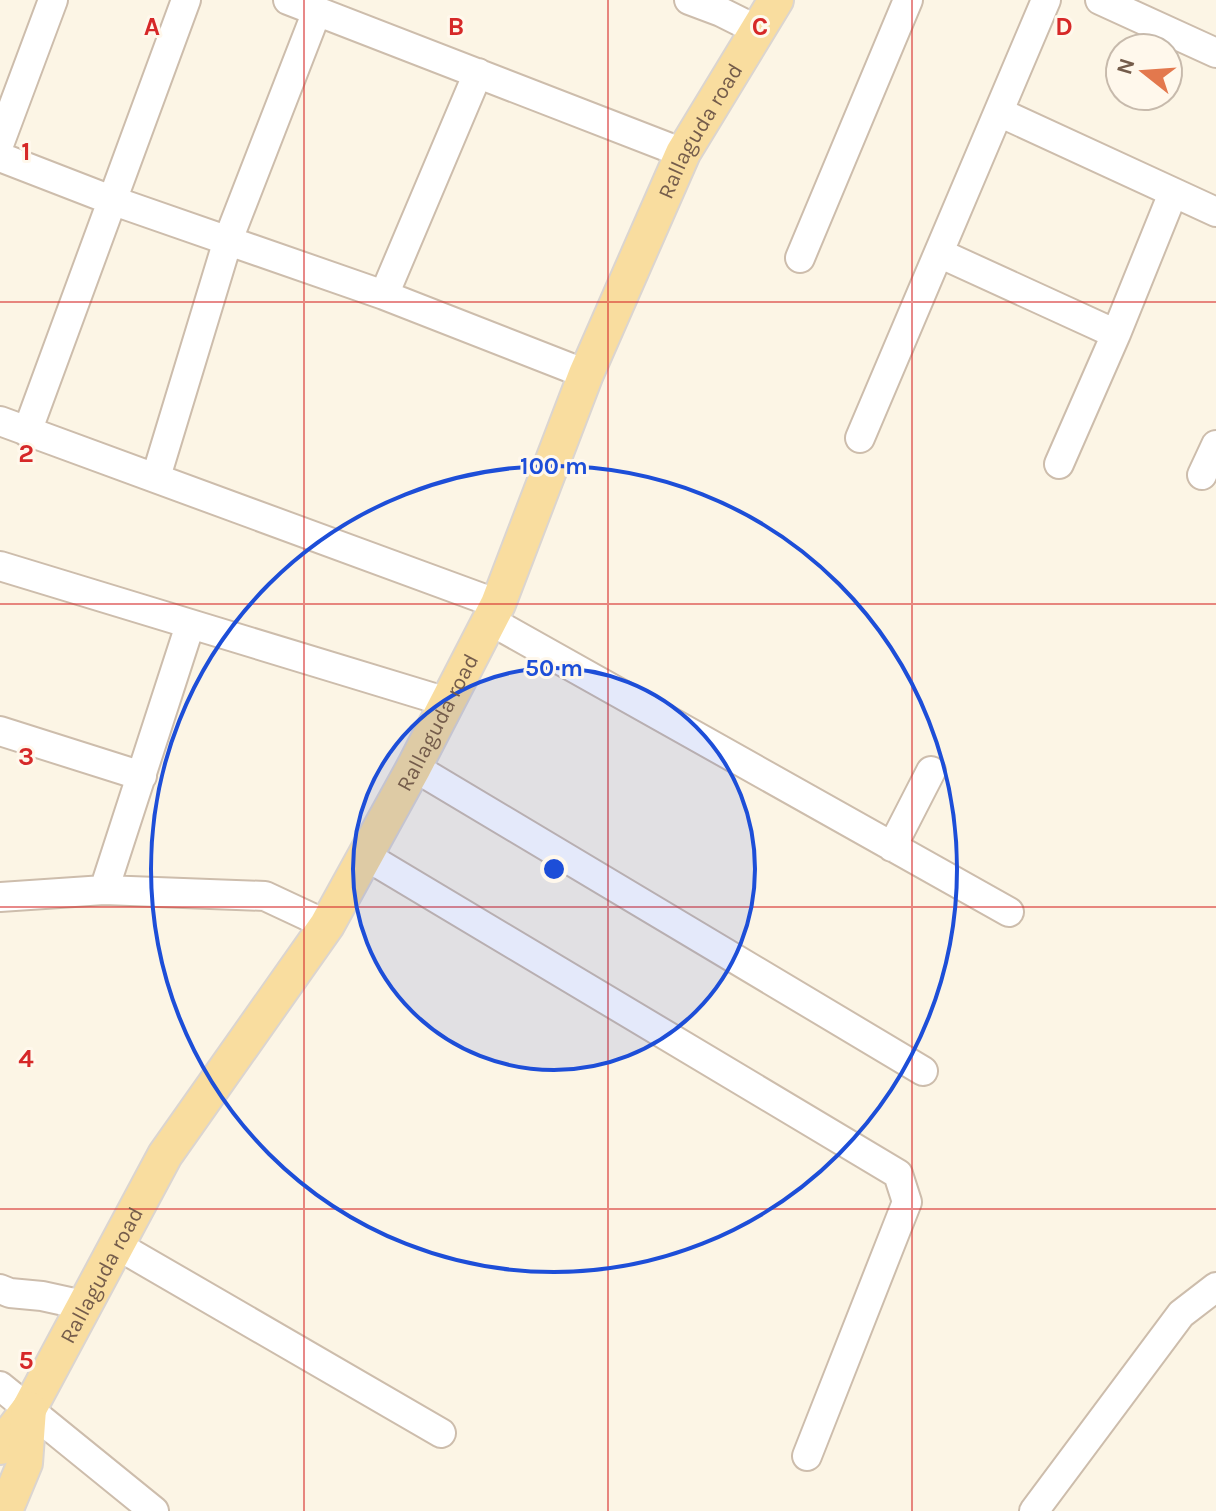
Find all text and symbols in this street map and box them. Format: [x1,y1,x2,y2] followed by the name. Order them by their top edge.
[144,11,160,42] text: A
[448,11,464,42] text: B
[752,11,768,42] text: C
[1055,11,1073,42] text: D
[1104,32,1184,112] north arrow
[1111,55,1141,78] text: N
[653,59,749,203] street label: Rallaguda road
[21,136,31,167] text: 1
[18,438,34,469] text: 2
[520,452,588,480] text: 100 m
[391,649,484,796] street label: Rallaguda road
[525,654,583,682] text: 50 m
[18,741,34,772] text: 3
[540,855,568,883] centre of rings
[18,1043,34,1074] text: 4
[55,1202,149,1348] street label: Rallaguda road
[18,1345,34,1376] text: 5

